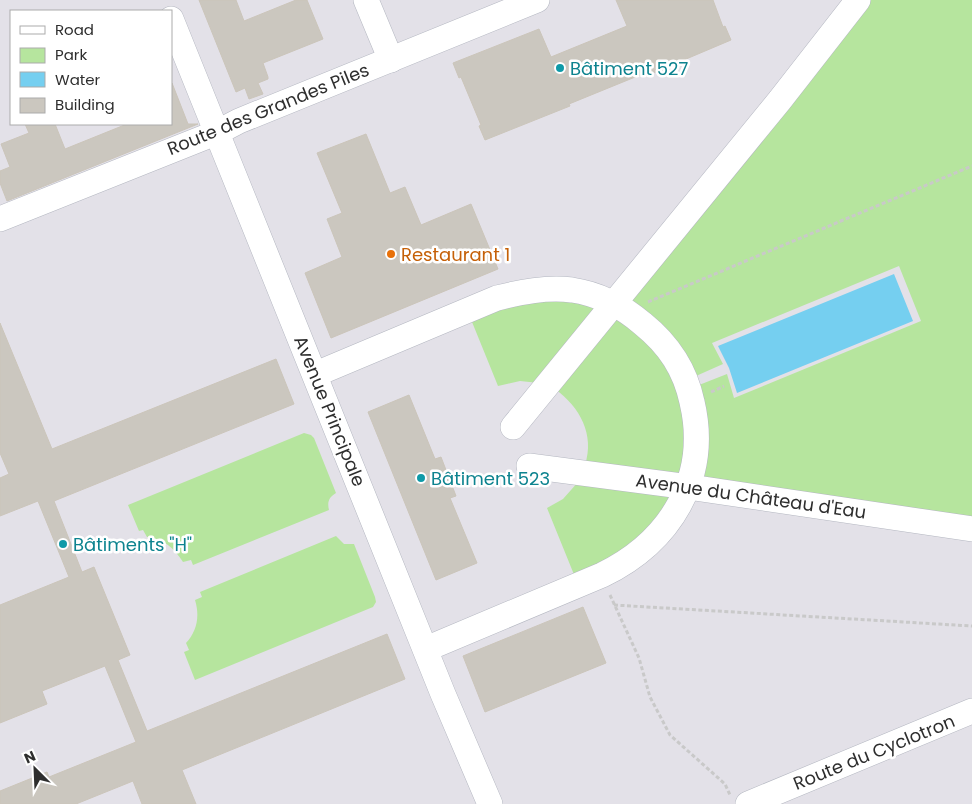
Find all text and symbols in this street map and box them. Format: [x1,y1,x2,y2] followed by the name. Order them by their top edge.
[10,10,172,125] legend
[55,19,94,40] text: Road
[55,44,87,65] text: Park
[570,56,688,81] place label: Bâtiment 527
[163,57,373,161] street label: Route des Grandes Piles
[554,62,566,74] marker: Bâtiment 527
[55,69,101,90] text: Water
[55,94,115,115] text: Building
[401,242,510,267] place label: Restaurant 1
[385,248,397,260] marker: Restaurant 1
[288,332,372,490] street label: Avenue Principale
[431,466,550,491] place label: Bâtiment 523
[634,467,868,525] street label: Avenue du Château d'Eau
[415,472,427,484] marker: Bâtiment 523
[73,532,192,557] place label: Bâtiments "H"
[57,538,69,550] marker: Bâtiments "H"
[789,708,959,796] street label: Route du Cyclotron
[10,744,60,794] north arrow
[21,746,39,768] text: N

